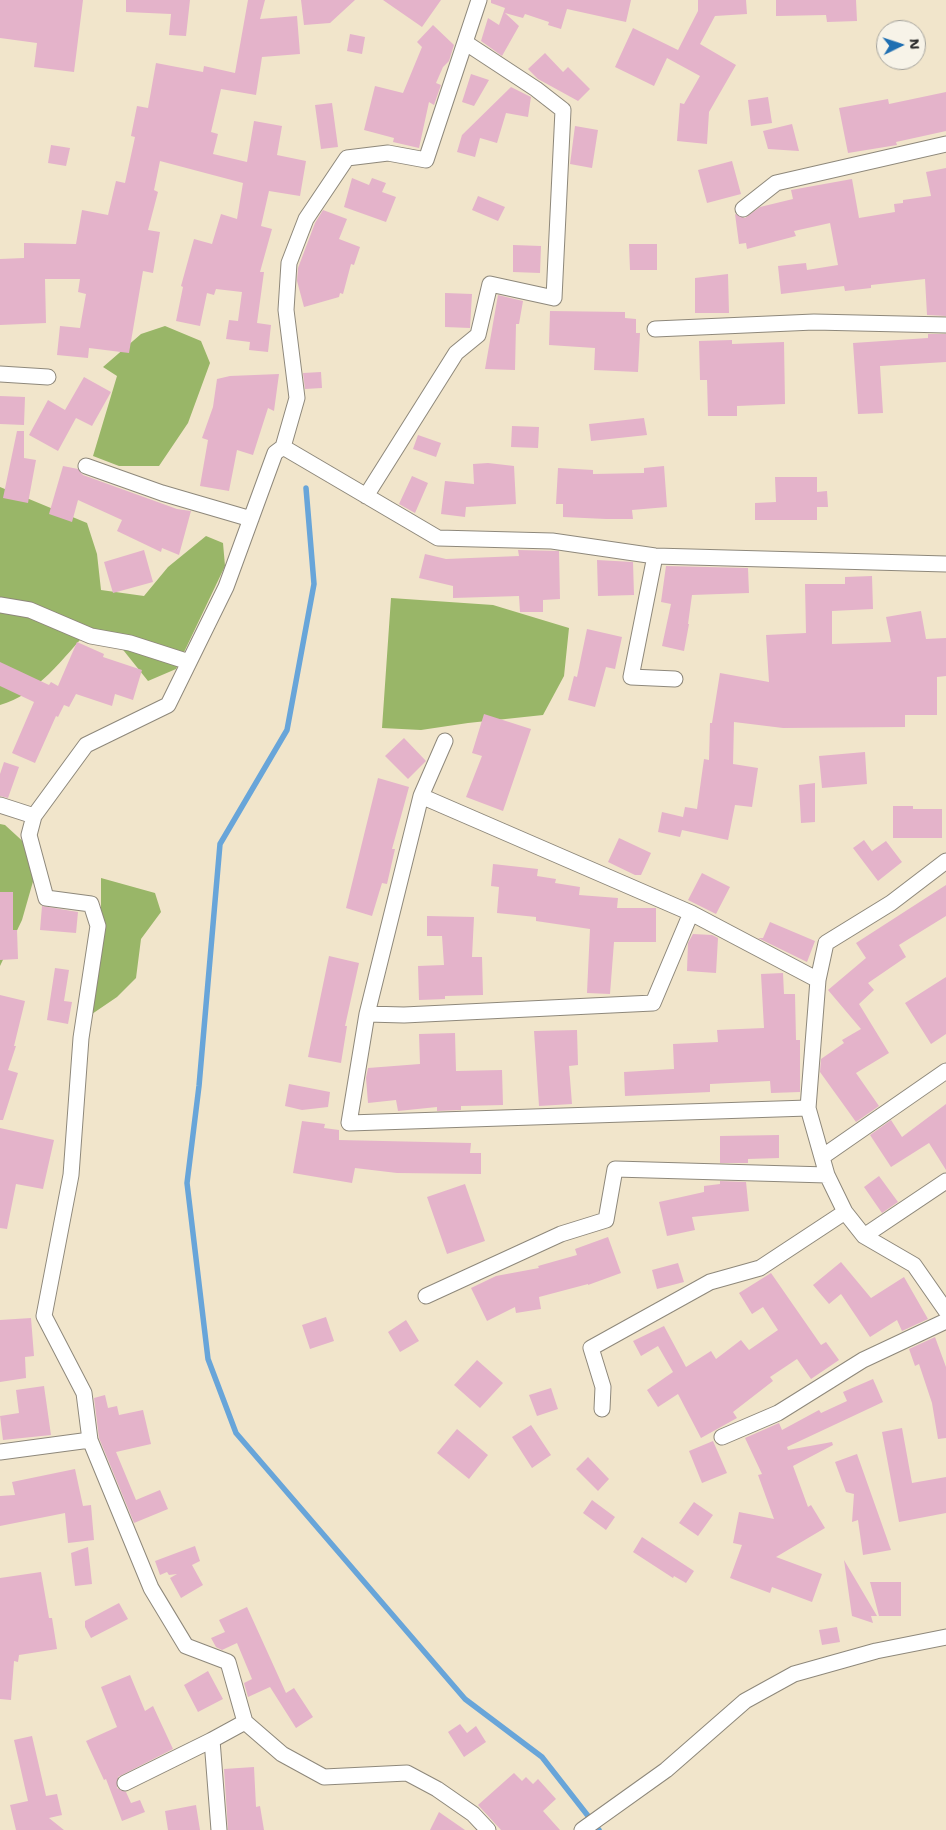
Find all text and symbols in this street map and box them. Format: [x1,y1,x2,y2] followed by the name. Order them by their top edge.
[876,20,926,70] north arrow
[906,38,924,50] text: N

